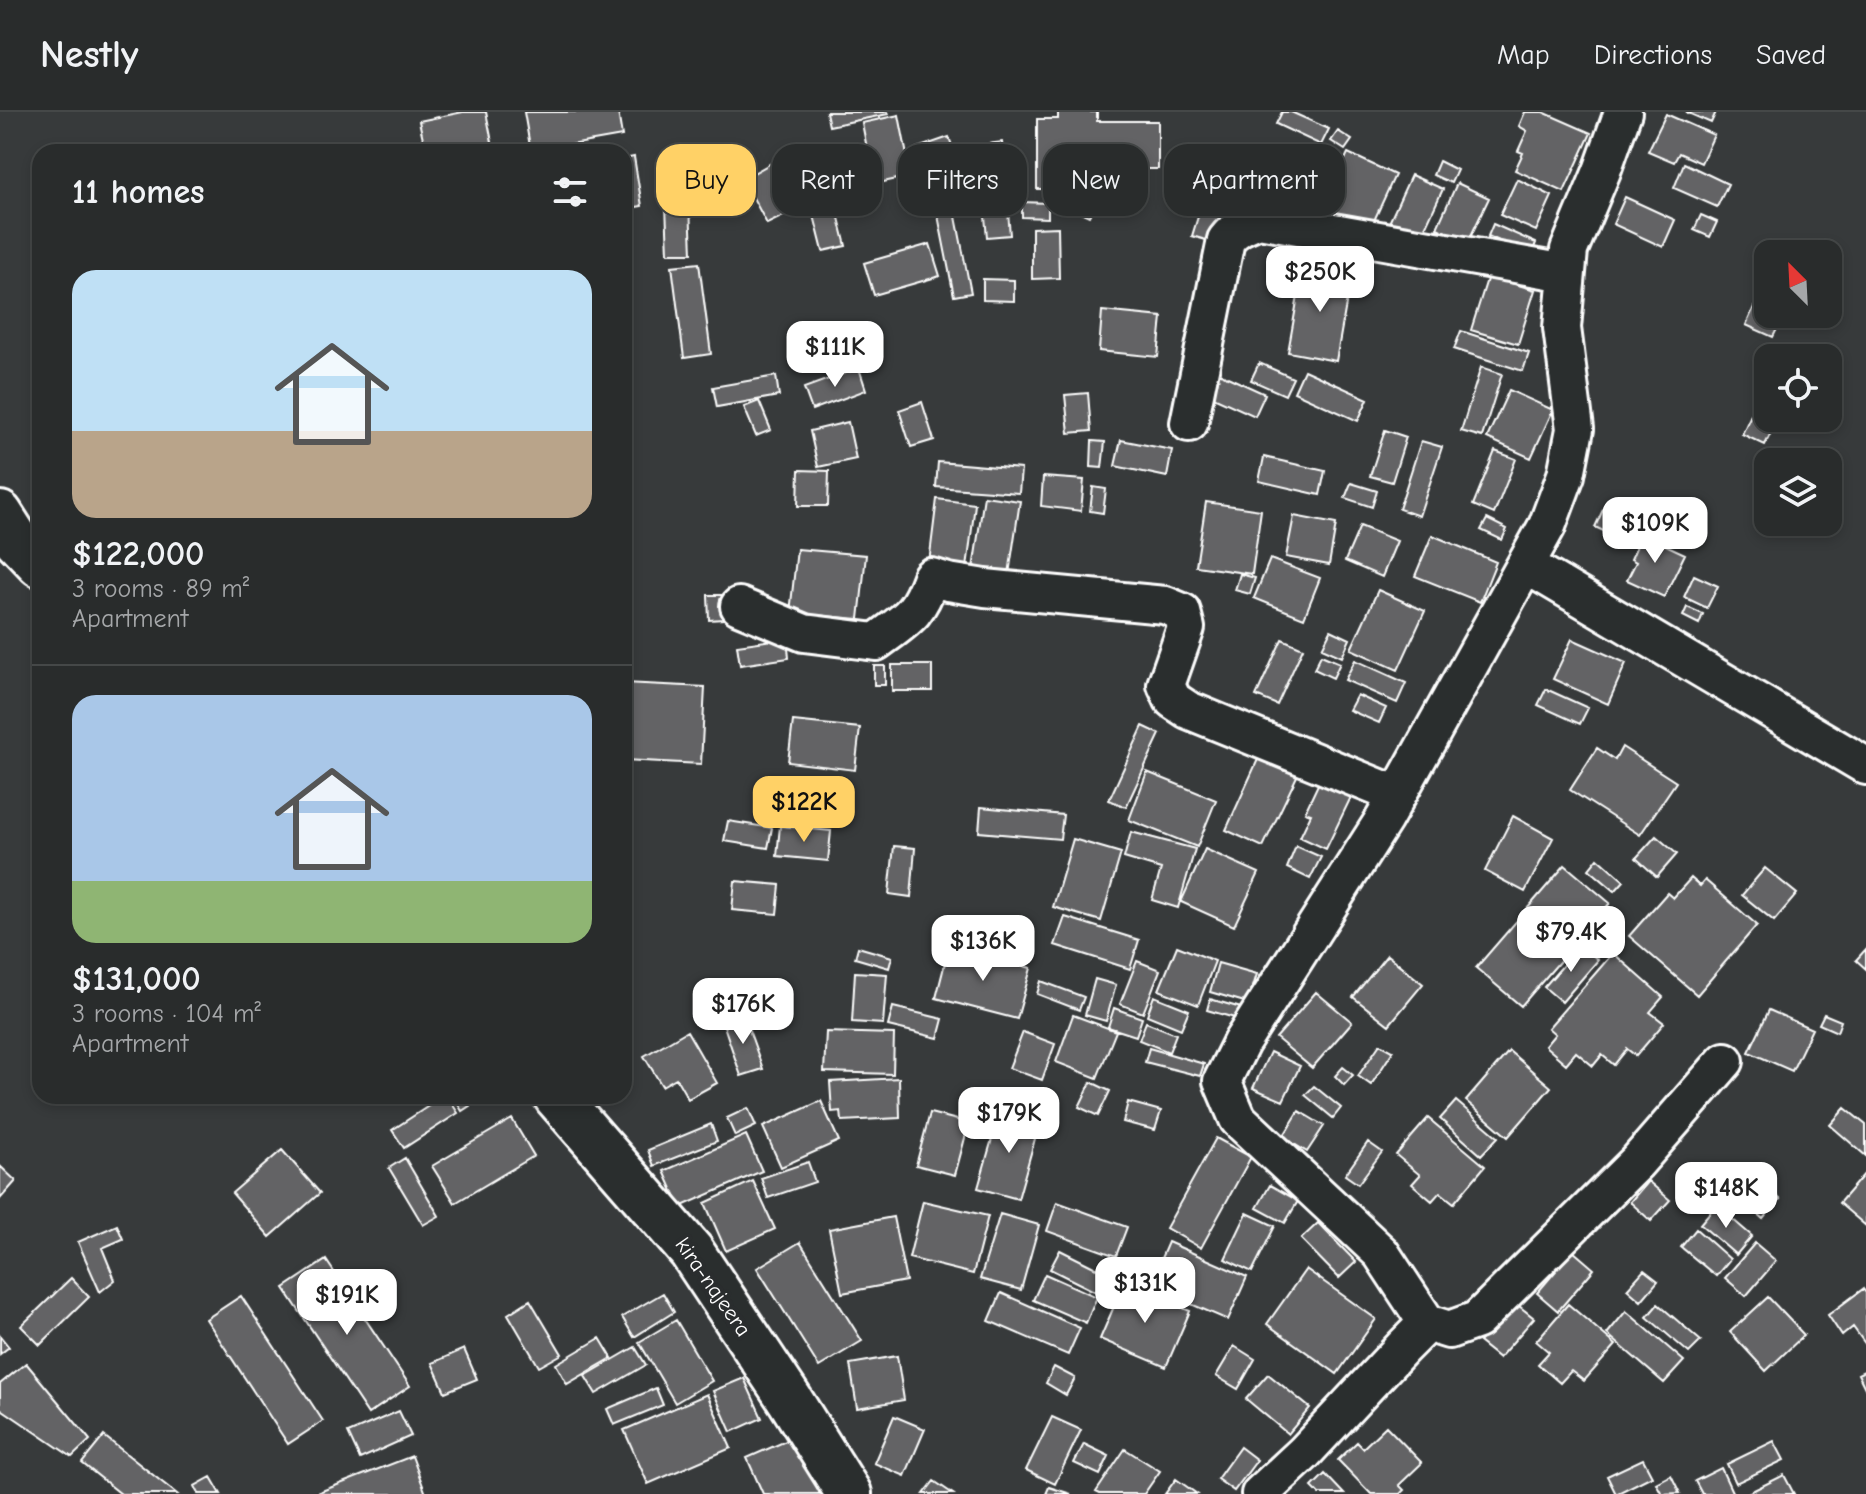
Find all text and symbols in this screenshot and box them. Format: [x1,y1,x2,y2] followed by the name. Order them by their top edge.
[40,33,138,77] text: Nestly
[1497,39,1550,71] text: Map
[1594,39,1712,71] text: Directions
[1756,39,1826,71] text: Saved
[656,144,756,216] chip: Buy
[772,144,882,216] chip: Rent
[898,144,1027,216] chip: Filters
[1043,144,1148,216] chip: New
[1164,144,1345,216] chip: Apartment
[548,170,592,214] icon: filters
[72,172,205,212] text: 11 homes
[1754,240,1842,328] north arrow
[1754,240,1842,536] map controls
[1264,246,1376,314] pin: $250K
[1284,257,1356,287] text: $250K
[779,321,891,389] pin: $111K
[260,322,404,466] icon: home
[805,332,865,362] text: $111K
[1754,344,1842,432] button: locate
[1754,448,1842,536] button: layers
[1599,497,1711,565] pin: $109K
[1621,508,1689,538] text: $109K
[72,534,205,574] text: $122,000
[72,574,249,604] text: 3 rooms · 89 m²
[72,604,188,634] text: Apartment
[260,747,404,891] icon: home
[748,776,860,844] pin: $122K
[771,787,837,817] text: $122K
[1506,906,1636,974] pin: $79.4K
[927,915,1039,983] pin: $136K
[1535,917,1607,947] text: $79.4K
[950,926,1016,956] text: $136K
[72,959,201,999] text: $131,000
[687,978,799,1046] pin: $176K
[711,989,775,1019] text: $176K
[72,999,261,1029] text: 3 rooms · 104 m²
[72,1029,188,1059] text: Apartment
[953,1087,1065,1155] pin: $179K
[976,1098,1042,1128] text: $179K
[1670,1162,1782,1230] pin: $148K
[1693,1173,1759,1203] text: $148K
[669,1233,757,1341] street label: kira-najeera
[1089,1257,1201,1325] pin: $131K
[1113,1268,1177,1298] text: $131K
[291,1269,403,1337] pin: $191K
[315,1280,379,1310] text: $191K

